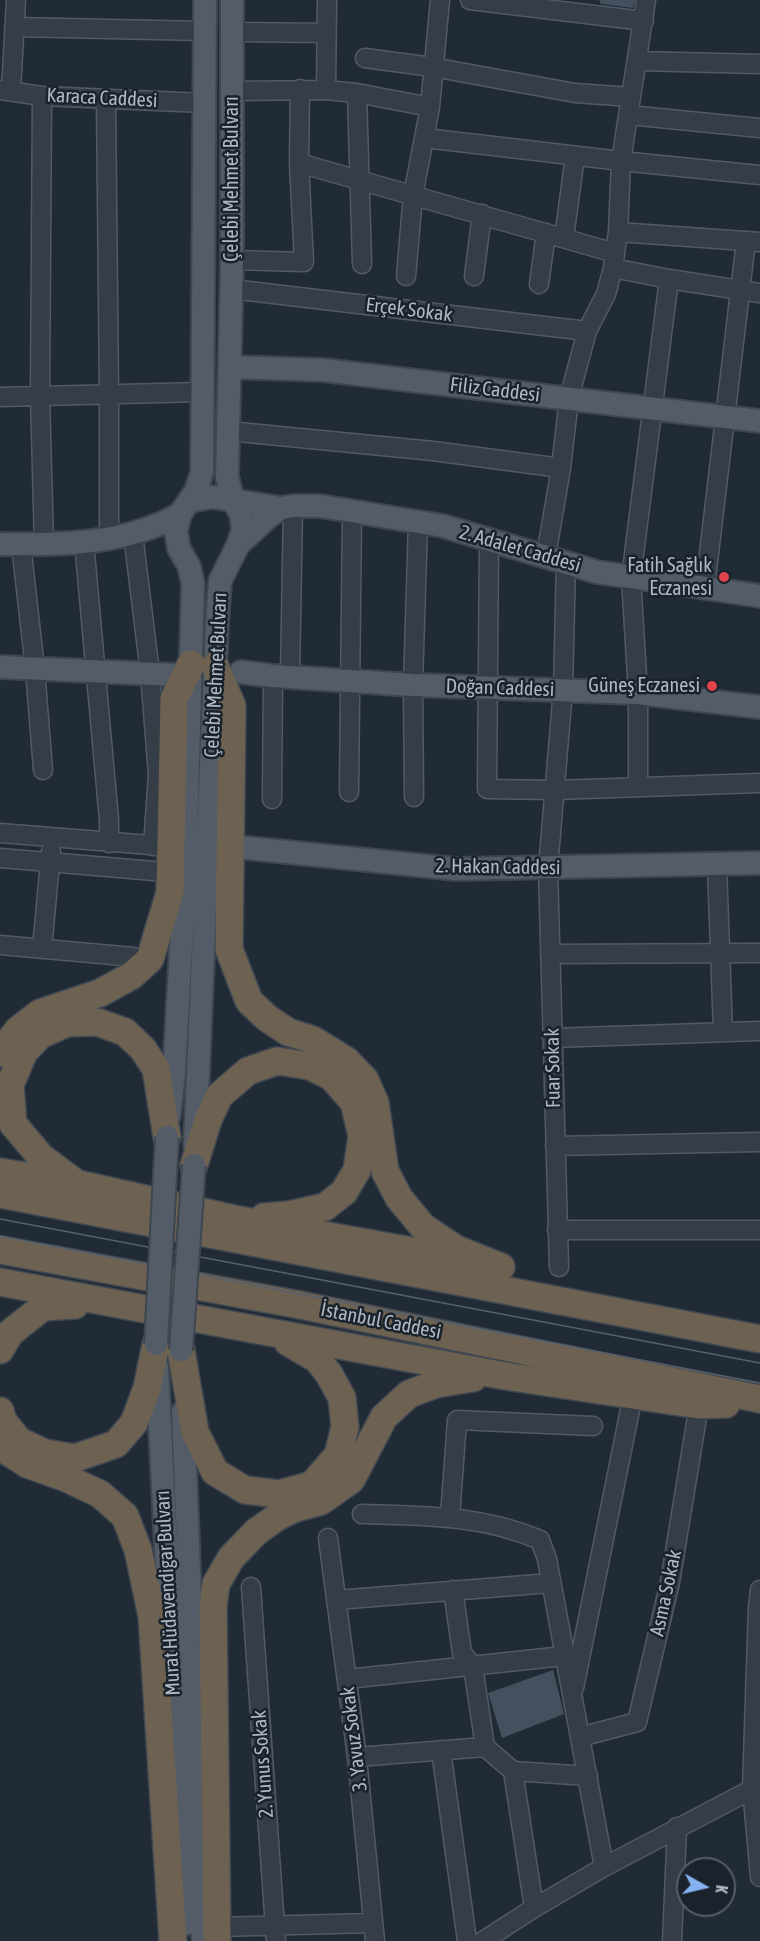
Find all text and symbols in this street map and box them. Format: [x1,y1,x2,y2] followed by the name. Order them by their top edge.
[46,83,158,113] street label: Karaca Caddesi
[220,96,244,262] street label: Çelebi Mehmet Bulvarı
[364,293,454,327] street label: Erçek Sokak
[449,373,541,407] street label: Filiz Caddesi
[457,520,583,578] street label: 2. Adalet Caddesi
[627,554,712,601] place label: Fatih Sağlık Eczanesi
[717,570,731,584] marker: Fatih Sağlık Eczanesi
[200,592,232,758] street label: Çelebi Mehmet Bulvarı
[445,674,555,702] street label: Doğan Caddesi
[588,674,700,698] place label: Güneş Eczanesi
[705,679,719,693] marker: Güneş Eczanesi
[435,854,561,880] street label: 2. Hakan Caddesi
[540,1028,566,1108] street label: Fuar Sokak
[319,1298,443,1344] street label: İstanbul Caddesi
[151,1490,185,1696] street label: Murat Hüdavendigar Bulvarı
[645,1547,687,1639] street label: Asma Sokak
[336,1685,372,1793] street label: 3. Yavuz Sokak
[247,1709,279,1819] street label: 2. Yunus Sokak
[676,1857,736,1917] north arrow
[712,1884,731,1894] text: K

